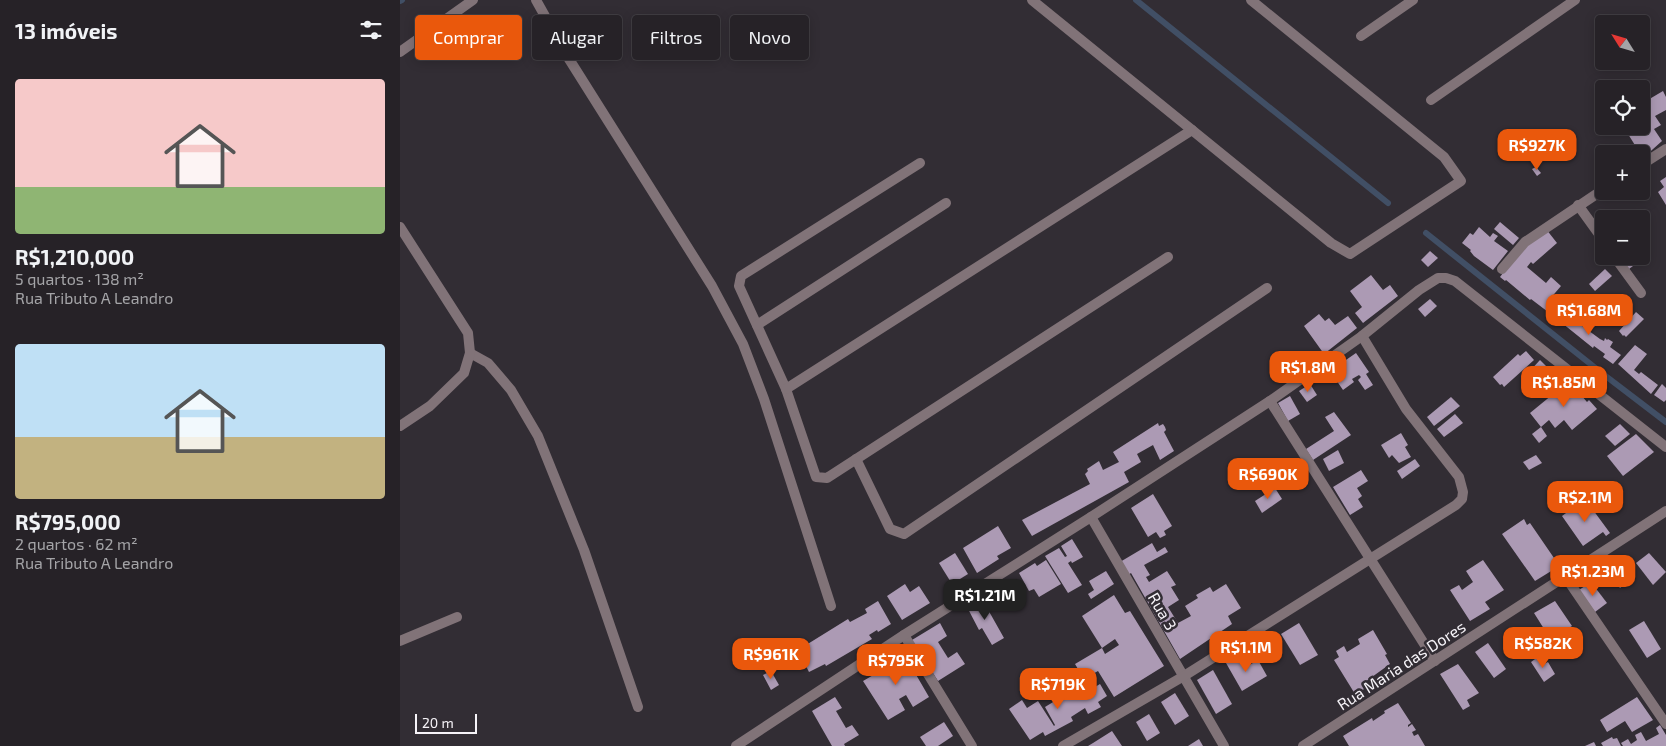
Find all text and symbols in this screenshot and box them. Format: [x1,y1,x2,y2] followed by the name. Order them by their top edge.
[415,15,522,60] chip: Comprar
[532,15,622,60] chip: Alugar
[632,15,720,60] chip: Filtros
[730,15,809,60] chip: Novo
[1595,15,1650,70] north arrow
[1595,15,1650,265] map controls
[357,16,385,44] icon: filters
[15,18,118,43] text: 13 imóveis
[1595,80,1650,135] button: locate
[155,111,245,201] icon: home
[1496,128,1578,171] pin: R$927K
[1509,135,1565,154] text: R$927K
[1595,145,1650,200] button: +
[1595,210,1650,265] button: −
[15,244,134,269] text: R$1,210,000
[15,269,144,288] text: 5 quartos · 138 m²
[15,288,173,307] text: Rua Tributo A Leandro
[1543,294,1635,336] pin: R$1.68M
[1557,300,1621,319] text: R$1.68M
[1267,350,1349,393] pin: R$1.8M
[1280,357,1336,376] text: R$1.8M
[1518,366,1610,408] pin: R$1.85M
[1532,372,1596,391] text: R$1.85M
[155,376,245,466] icon: home
[1227,458,1309,500] pin: R$690K
[1239,464,1297,483] text: R$690K
[1544,480,1626,523] pin: R$2.1M
[1558,487,1612,506] text: R$2.1M
[15,509,121,534] text: R$795,000
[15,534,138,553] text: 2 quartos · 62 m²
[15,553,173,572] text: Rua Tributo A Leandro
[1547,554,1639,597] pin: R$1.23M
[1561,561,1625,580] text: R$1.23M
[939,578,1031,621] pin: R$1.21M
[954,585,1016,604] text: R$1.21M
[1145,589,1181,633] street label: Rua 3
[1333,616,1469,714] street label: Rua Maria das Dores
[1502,626,1584,669] pin: R$582K
[1205,630,1287,673] pin: R$1.1M
[1514,633,1572,652] text: R$582K
[1220,637,1272,656] text: R$1.1M
[730,638,812,680] pin: R$961K
[743,644,799,663] text: R$961K
[855,644,937,686] pin: R$795K
[868,650,924,669] text: R$795K
[1017,668,1099,710] pin: R$719K
[1031,674,1085,693] text: R$719K
[415,711,478,734] scale bar
[422,714,454,731] text: 20 m

